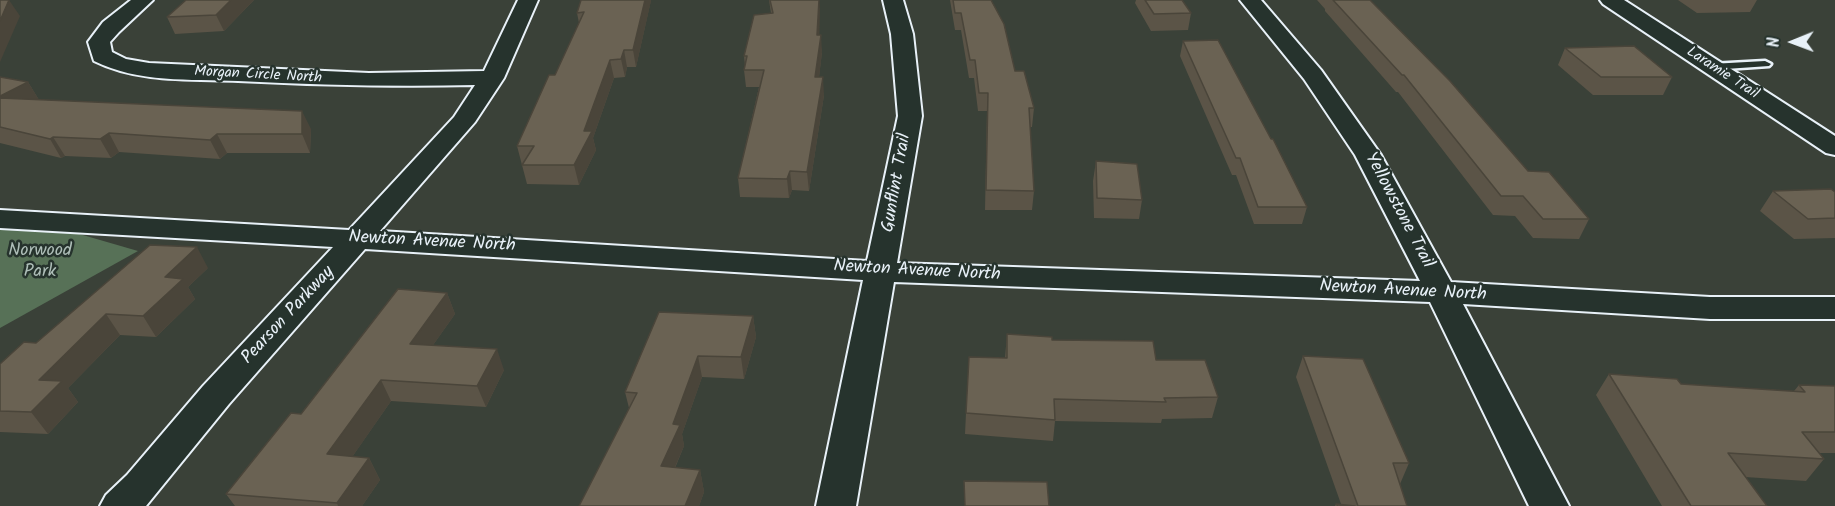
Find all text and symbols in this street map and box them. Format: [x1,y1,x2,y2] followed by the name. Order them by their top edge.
[1763,12,1823,72] north arrow
[1762,37,1787,48] text: N
[1682,44,1762,104] street label: Laramie Trail
[194,64,322,88] street label: Morgan Circle North
[879,132,917,234] street label: Gunflint Trail
[1358,149,1438,273] street label: Yellowstone Trail
[348,228,516,258] street label: Newton Avenue North
[8,241,72,284] park label: Norwood Park
[833,257,1001,287] street label: Newton Avenue North
[238,262,340,370] street label: Pearson Parkway
[1319,277,1487,307] street label: Newton Avenue North

